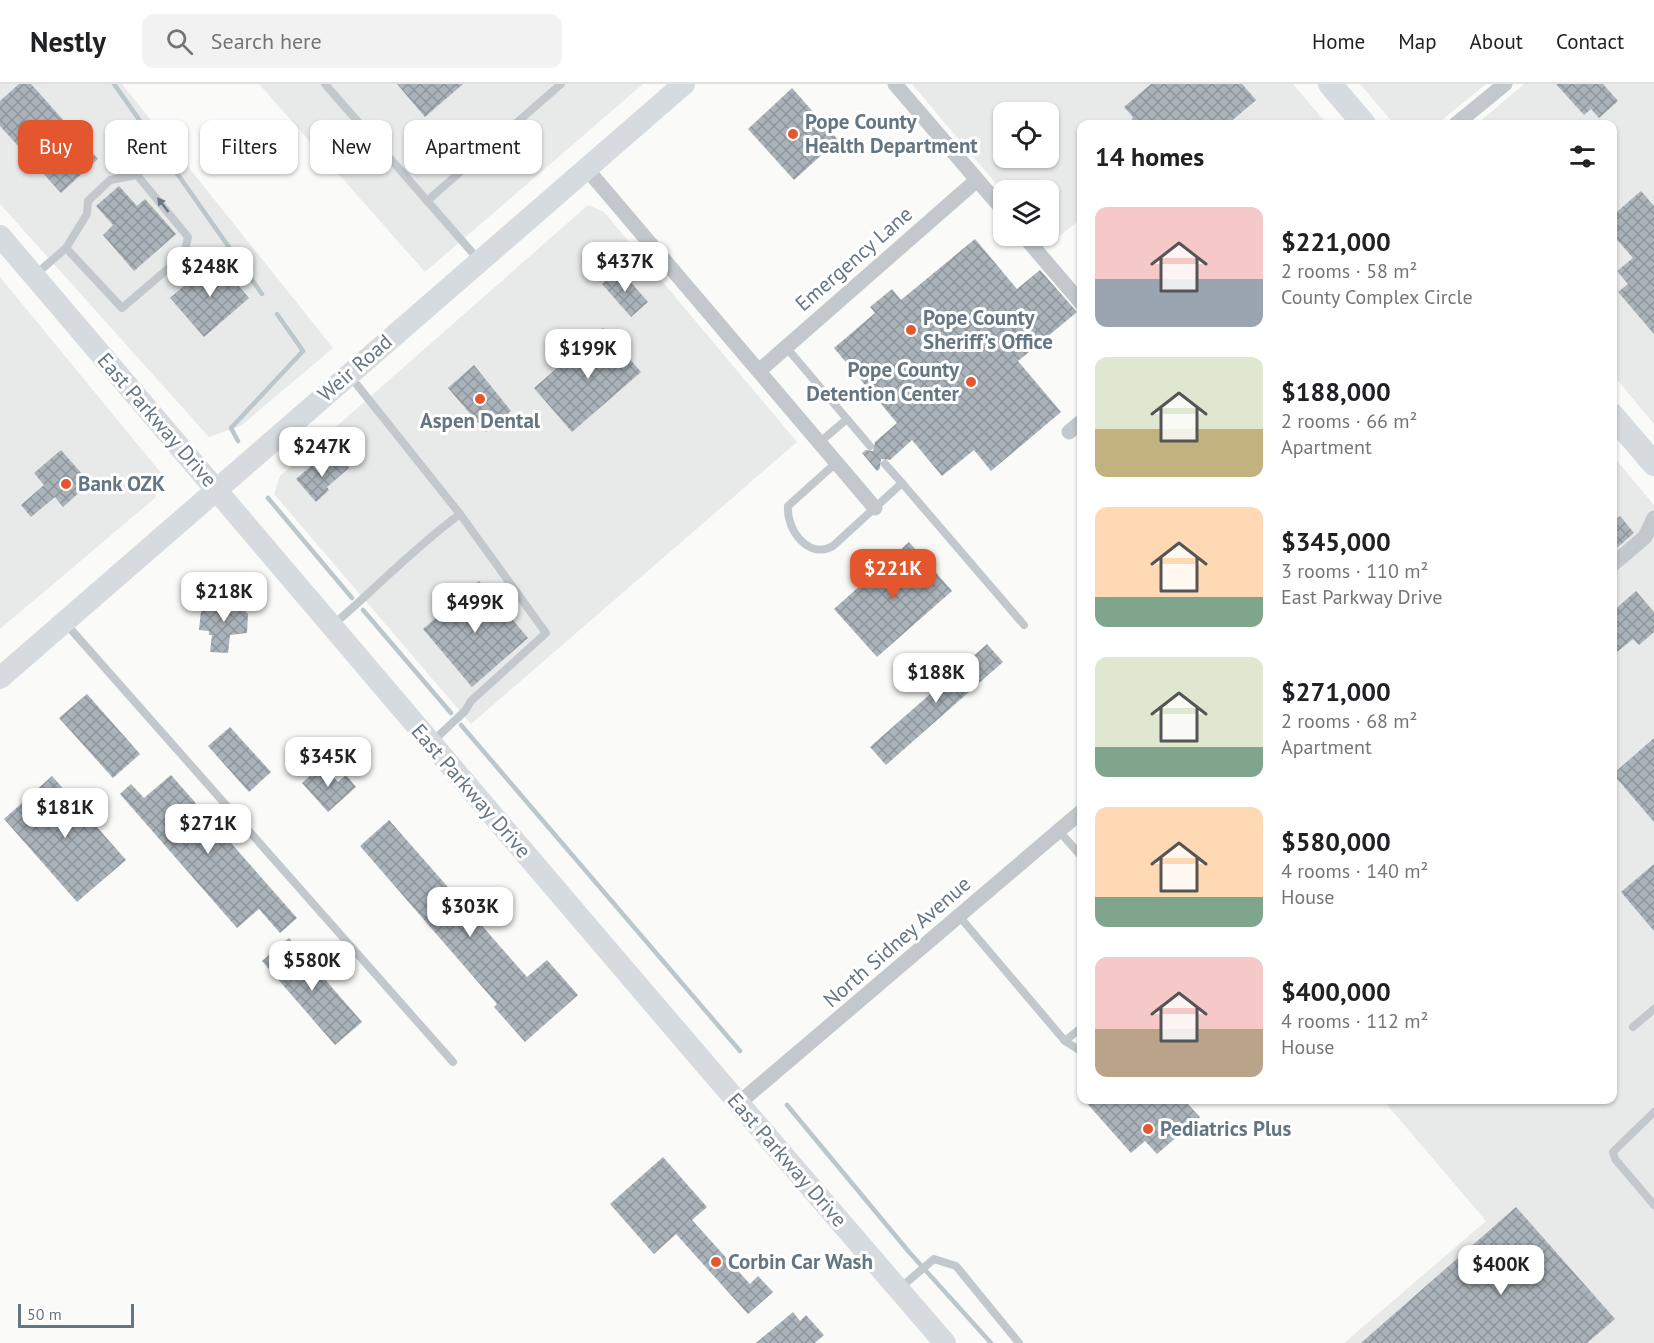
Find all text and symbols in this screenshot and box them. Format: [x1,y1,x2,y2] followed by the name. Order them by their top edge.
[142,14,562,68] search box
[30,23,106,60] text: Nestly
[163,25,196,58] icon: search
[211,27,322,55] text: Search here
[1312,28,1365,55] text: Home
[1398,28,1437,55] text: Map
[1470,28,1523,55] text: About
[1556,28,1624,55] text: Contact
[993,102,1059,246] map controls
[993,102,1059,168] button: locate
[805,108,978,159] place label: Pope County Health Department
[18,120,93,174] chip: Buy
[105,120,188,174] chip: Rent
[200,120,298,174] chip: Filters
[310,120,392,174] chip: New
[404,120,542,174] chip: Apartment
[786,127,800,141] marker: Pope County Health Department
[1095,140,1204,173] text: 14 homes
[1566,140,1599,173] icon: filters
[993,180,1059,246] button: layers
[158,198,170,213] one-way arrow
[790,200,918,317] street label: Emergency Lane
[1281,225,1391,258] text: $221,000
[1143,231,1215,303] icon: home
[583,242,667,293] pin: $437K
[168,247,252,298] pin: $248K
[596,248,654,274] text: $437K
[181,253,239,279] text: $248K
[1281,258,1417,284] text: 2 rooms · 58 m²
[1281,284,1473,310] text: County Complex Circle
[923,304,1053,355] place label: Pope County Sheriff's Office
[904,323,918,337] marker: Pope County Sheriff's Office
[312,328,397,407] street label: Weir Road
[546,329,630,380] pin: $199K
[559,335,617,361] text: $199K
[92,347,223,492] street label: East Parkway Drive
[806,356,960,407] place label: Pope County Detention Center
[964,375,978,389] marker: Pope County Detention Center
[1281,375,1391,408] text: $188,000
[1143,381,1215,453] icon: home
[473,392,487,406] marker: Aspen Dental
[420,407,541,434] place label: Aspen Dental
[1281,408,1417,434] text: 2 rooms · 66 m²
[280,427,364,478] pin: $247K
[293,433,351,459] text: $247K
[1281,434,1372,460] text: Apartment
[78,470,165,497] place label: Bank OZK
[59,477,73,491] marker: Bank OZK
[1281,525,1391,558] text: $345,000
[1143,531,1215,603] icon: home
[851,549,935,600] pin: $221K
[864,555,922,581] text: $221K
[1281,558,1428,584] text: 3 rooms · 110 m²
[182,572,266,623] pin: $218K
[195,578,253,604] text: $218K
[433,583,517,634] pin: $499K
[1281,584,1442,610] text: East Parkway Drive
[446,589,504,615] text: $499K
[894,653,978,704] pin: $188K
[907,659,965,685] text: $188K
[1281,675,1391,708] text: $271,000
[1143,681,1215,753] icon: home
[1281,708,1417,734] text: 2 rooms · 68 m²
[406,718,537,863] street label: East Parkway Drive
[1281,734,1372,760] text: Apartment
[286,737,370,788] pin: $345K
[299,743,357,769] text: $345K
[23,788,107,839] pin: $181K
[36,794,94,820] text: $181K
[166,804,250,855] pin: $271K
[179,810,237,836] text: $271K
[1281,825,1391,858] text: $580,000
[1143,831,1215,903] icon: home
[1281,858,1428,884] text: 4 rooms · 140 m²
[817,870,976,1013] street label: North Sidney Avenue
[1281,884,1335,910] text: House
[428,887,512,938] pin: $303K
[441,893,499,919] text: $303K
[270,941,354,992] pin: $580K
[283,947,341,973] text: $580K
[1281,975,1391,1008] text: $400,000
[1143,981,1215,1053] icon: home
[1281,1008,1428,1034] text: 4 rooms · 112 m²
[1281,1034,1335,1060] text: House
[722,1087,853,1232] street label: East Parkway Drive
[1160,1115,1291,1142] place label: Pediatrics Plus
[1141,1122,1155,1136] marker: Pediatrics Plus
[1459,1245,1543,1296] pin: $400K
[728,1248,873,1275] place label: Corbin Car Wash
[1472,1251,1530,1277] text: $400K
[709,1255,723,1269] marker: Corbin Car Wash
[18,1301,134,1328] scale bar
[27,1304,62,1324] text: 50 m

